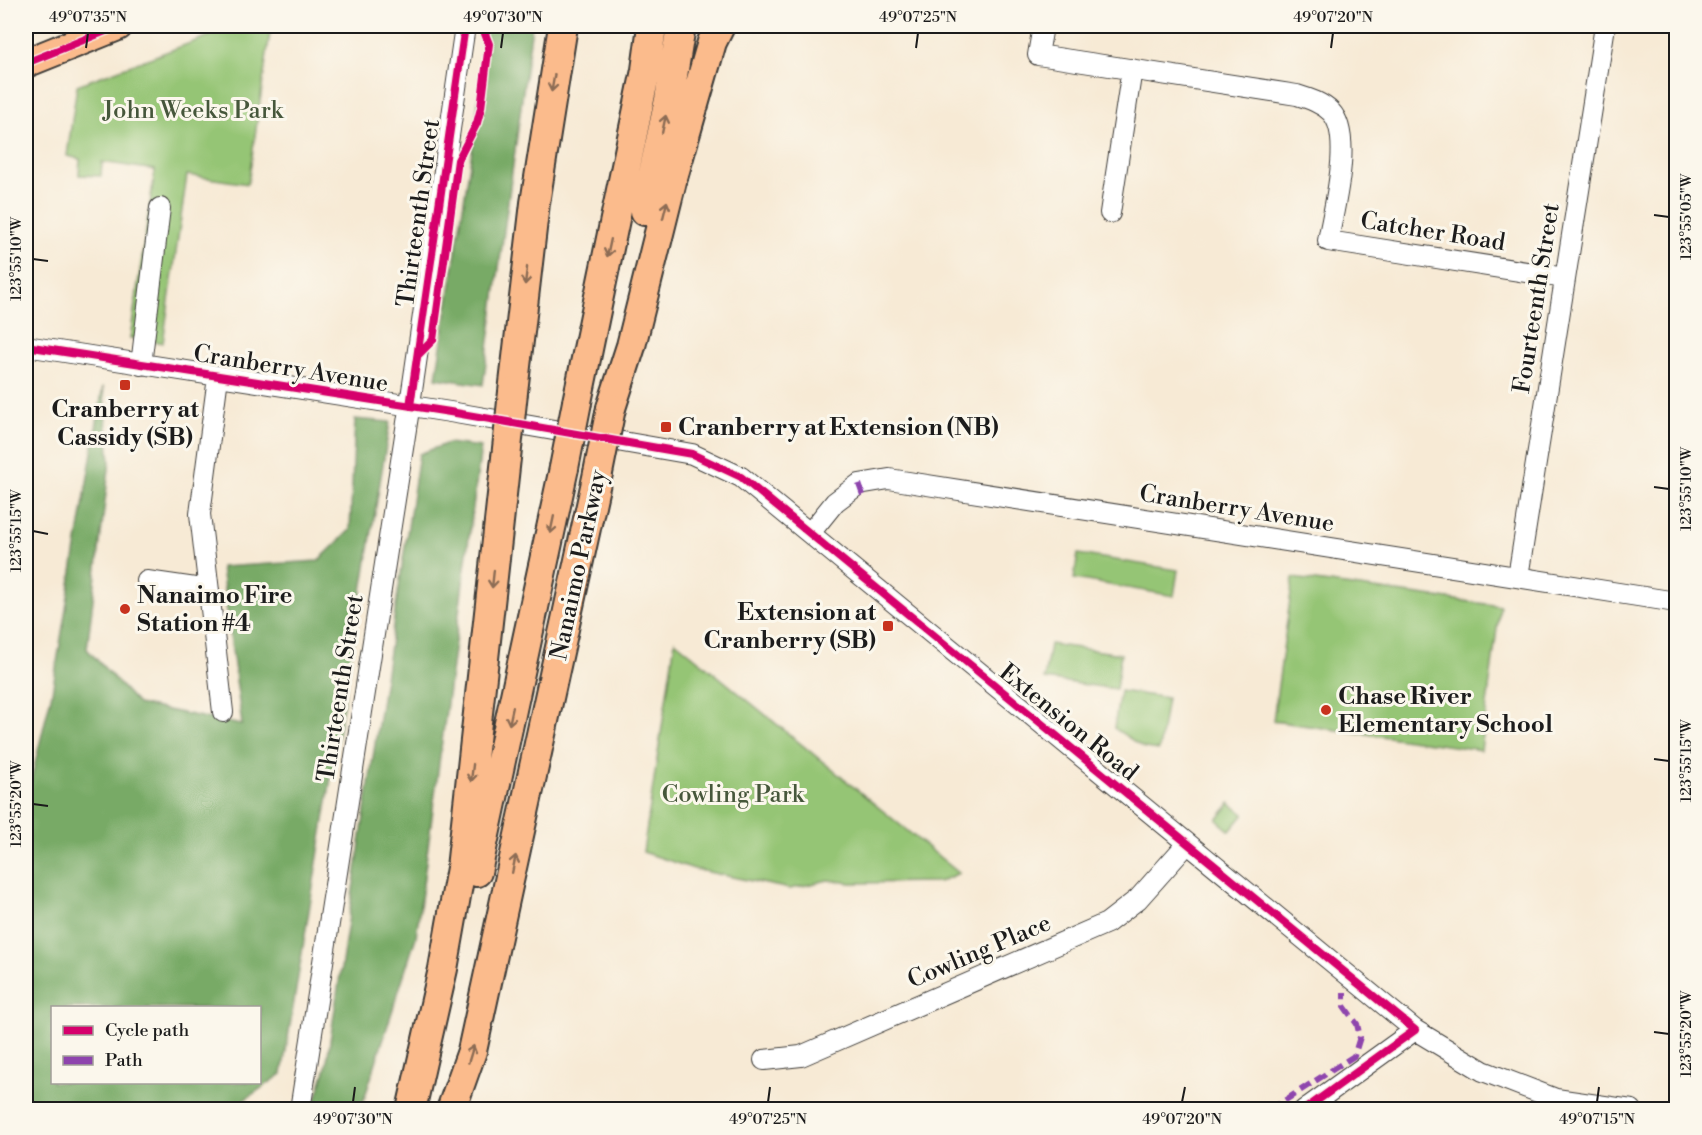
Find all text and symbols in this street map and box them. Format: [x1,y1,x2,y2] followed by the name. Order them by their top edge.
[49,8,127,27] text: 49°07'35"N
[463,8,543,27] text: 49°07'30"N
[879,8,957,27] text: 49°07'25"N
[1293,8,1373,27] text: 49°07'20"N
[547,73,558,92] one-way arrow
[102,96,285,126] park label: John Weeks Park
[659,114,670,134] one-way arrow
[391,117,447,309] street label: Thirteenth Street
[1677,173,1696,260] text: 123°55'05"W
[659,200,671,219] one-way arrow
[1507,200,1567,395] street label: Fourteenth Street
[1358,206,1508,258] street label: Catcher Road
[7,216,26,301] text: 123°55'10"W
[603,238,614,257] one-way arrow
[520,266,531,286] one-way arrow
[191,339,390,399] street label: Cranberry Avenue
[118,378,132,392] marker: Cranberry at Cassidy (SB)
[51,395,199,453] place label: Cranberry at Cassidy (SB)
[678,413,999,443] place label: Cranberry at Extension (NB)
[659,420,673,434] marker: Cranberry at Extension (NB)
[1677,446,1696,531] text: 123°55'10"W
[544,467,614,663] street label: Nanaimo Parkway
[1137,479,1336,539] street label: Cranberry Avenue
[7,489,26,573] text: 123°55'15"W
[545,515,557,534] one-way arrow
[487,569,498,589] one-way arrow
[137,581,293,639] place label: Nanaimo Fire Station #4
[311,592,371,784] street label: Thirteenth Street
[703,598,876,656] place label: Extension at Cranberry (SB)
[118,602,132,616] marker: Nanaimo Fire Station #4
[881,619,895,633] marker: Extension at Cranberry (SB)
[993,658,1144,788] street label: Extension Road
[1338,682,1553,740] place label: Chase River Elementary School
[1319,703,1333,717] marker: Chase River Elementary School
[505,706,517,725] one-way arrow
[1677,719,1696,803] text: 123°55'15"W
[7,760,26,847] text: 123°55'20"W
[466,763,477,783] one-way arrow
[662,780,806,810] park label: Cowling Park
[509,855,520,875] one-way arrow
[903,908,1056,996] street label: Cowling Place
[1677,990,1696,1077] text: 123°55'20"W
[51,1006,261,1084] legend
[105,1019,189,1042] text: Cycle path
[466,1045,477,1064] one-way arrow
[105,1049,143,1072] text: Path
[313,1110,393,1129] text: 49°07'30"N
[729,1110,807,1129] text: 49°07'25"N
[1142,1110,1222,1129] text: 49°07'20"N
[1559,1110,1635,1129] text: 49°07'15"N

